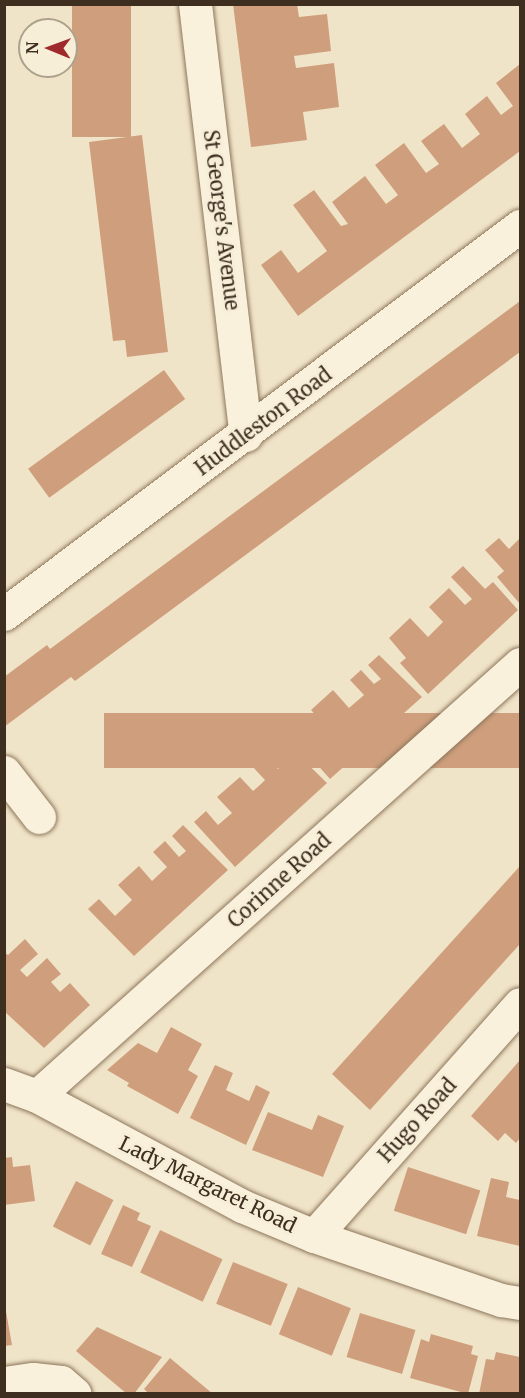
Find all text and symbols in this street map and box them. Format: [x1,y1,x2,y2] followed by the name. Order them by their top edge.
[18,18,78,78] north arrow
[22,41,42,54] text: N
[199,128,245,312] street label: St George's Avenue
[190,362,336,480] street label: Huddleston Road
[223,828,335,932] street label: Corinne Road
[373,1073,461,1167] street label: Hugo Road
[116,1131,300,1237] street label: Lady Margaret Road

